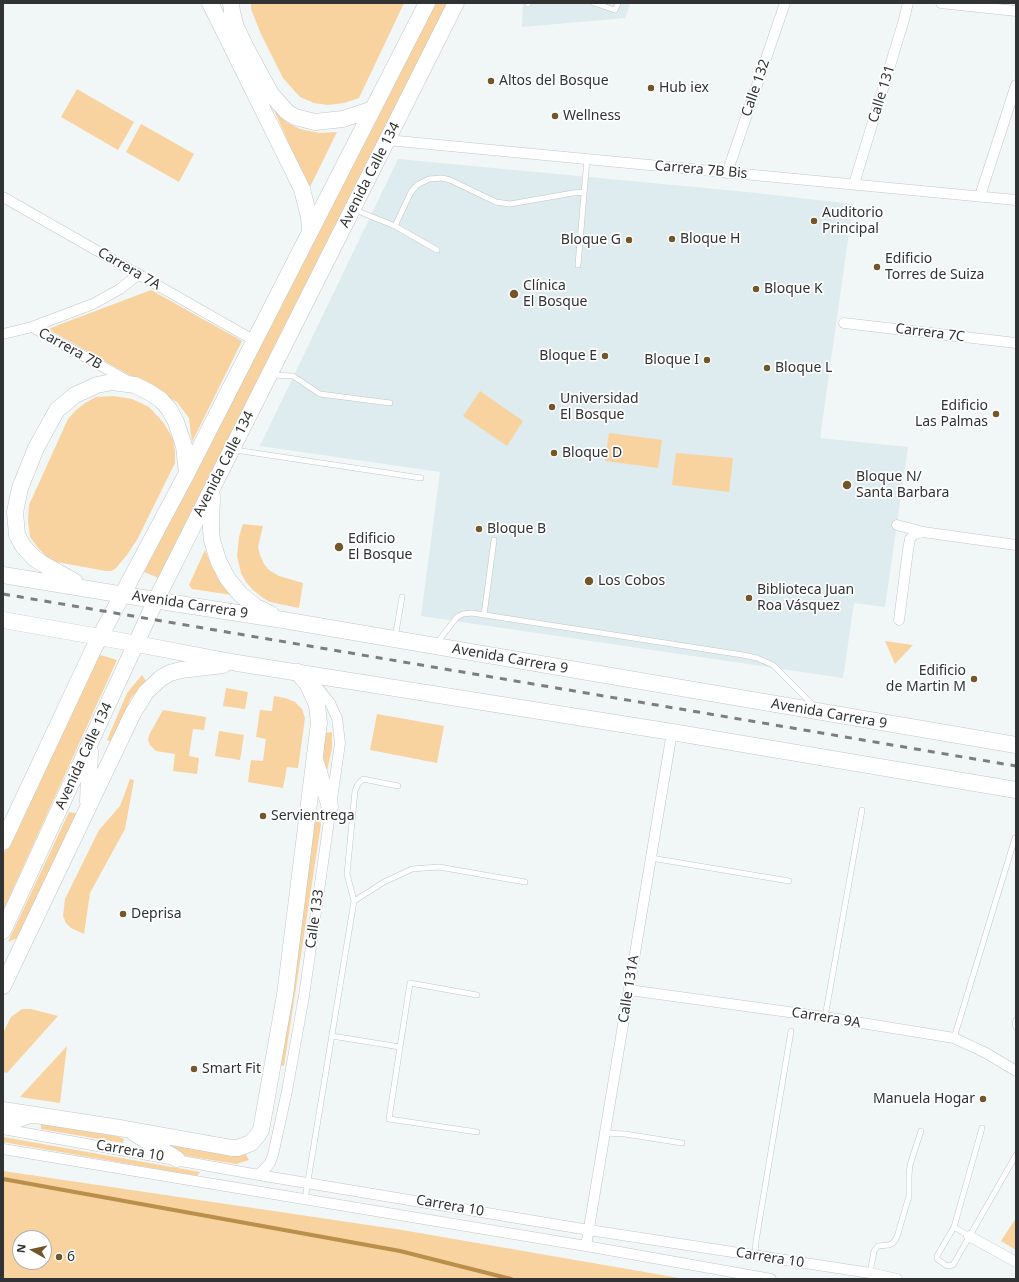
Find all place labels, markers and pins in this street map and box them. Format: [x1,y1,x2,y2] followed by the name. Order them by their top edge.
[499,73,609,89] place label: Altos del Bosque
[486,76,496,86] marker: Altos del Bosque
[659,80,709,96] place label: Hub iex
[646,83,656,93] marker: Hub iex
[563,108,621,124] place label: Wellness
[550,111,560,121] marker: Wellness
[822,205,883,238] place label: Auditorio Principal
[809,216,819,226] marker: Auditorio Principal
[680,231,740,247] place label: Bloque H
[561,232,621,248] place label: Bloque G
[667,234,677,244] marker: Bloque H
[624,235,634,245] marker: Bloque G
[885,251,984,284] place label: Edificio Torres de Suiza
[872,262,882,272] marker: Edificio Torres de Suiza
[523,278,587,310] place label: Clínica El Bosque
[764,281,823,297] place label: Bloque K
[751,284,761,294] marker: Bloque K
[508,288,520,300] marker: Clínica El Bosque
[539,348,597,364] place label: Bloque E
[600,351,610,361] marker: Bloque E
[644,352,699,368] place label: Bloque I
[702,355,712,365] marker: Bloque I
[775,360,832,376] place label: Bloque L
[762,363,772,373] marker: Bloque L
[560,391,639,424] place label: Universidad El Bosque
[915,398,988,430] place label: Edificio Las Palmas
[547,402,557,412] marker: Universidad El Bosque
[991,409,1001,419] marker: Edificio Las Palmas
[562,445,622,461] place label: Bloque D
[549,448,559,458] marker: Bloque D
[856,469,949,502] place label: Bloque N/ Santa Barbara
[841,479,853,491] marker: Bloque N/ Santa Barbara
[487,521,546,537] place label: Bloque B
[474,524,484,534] marker: Bloque B
[348,531,412,564] place label: Edificio El Bosque
[333,541,345,553] marker: Edificio El Bosque
[598,573,665,589] place label: Los Cobos
[583,575,595,587] marker: Los Cobos
[757,582,854,614] place label: Biblioteca Juan Roa Vásquez
[744,593,754,603] marker: Biblioteca Juan Roa Vásquez
[886,663,966,696] place label: Edificio de Martin M
[969,674,979,684] marker: Edificio de Martin M
[271,808,355,824] place label: Servientrega
[258,811,268,821] marker: Servientrega
[131,906,182,922] place label: Deprisa
[118,909,128,919] marker: Deprisa
[202,1061,261,1077] place label: Smart Fit
[189,1064,199,1074] marker: Smart Fit
[873,1091,975,1107] place label: Manuela Hogar
[978,1094,988,1104] marker: Manuela Hogar
[67,1249,75,1265] place label: 6
[54,1252,64,1262] marker: 6

